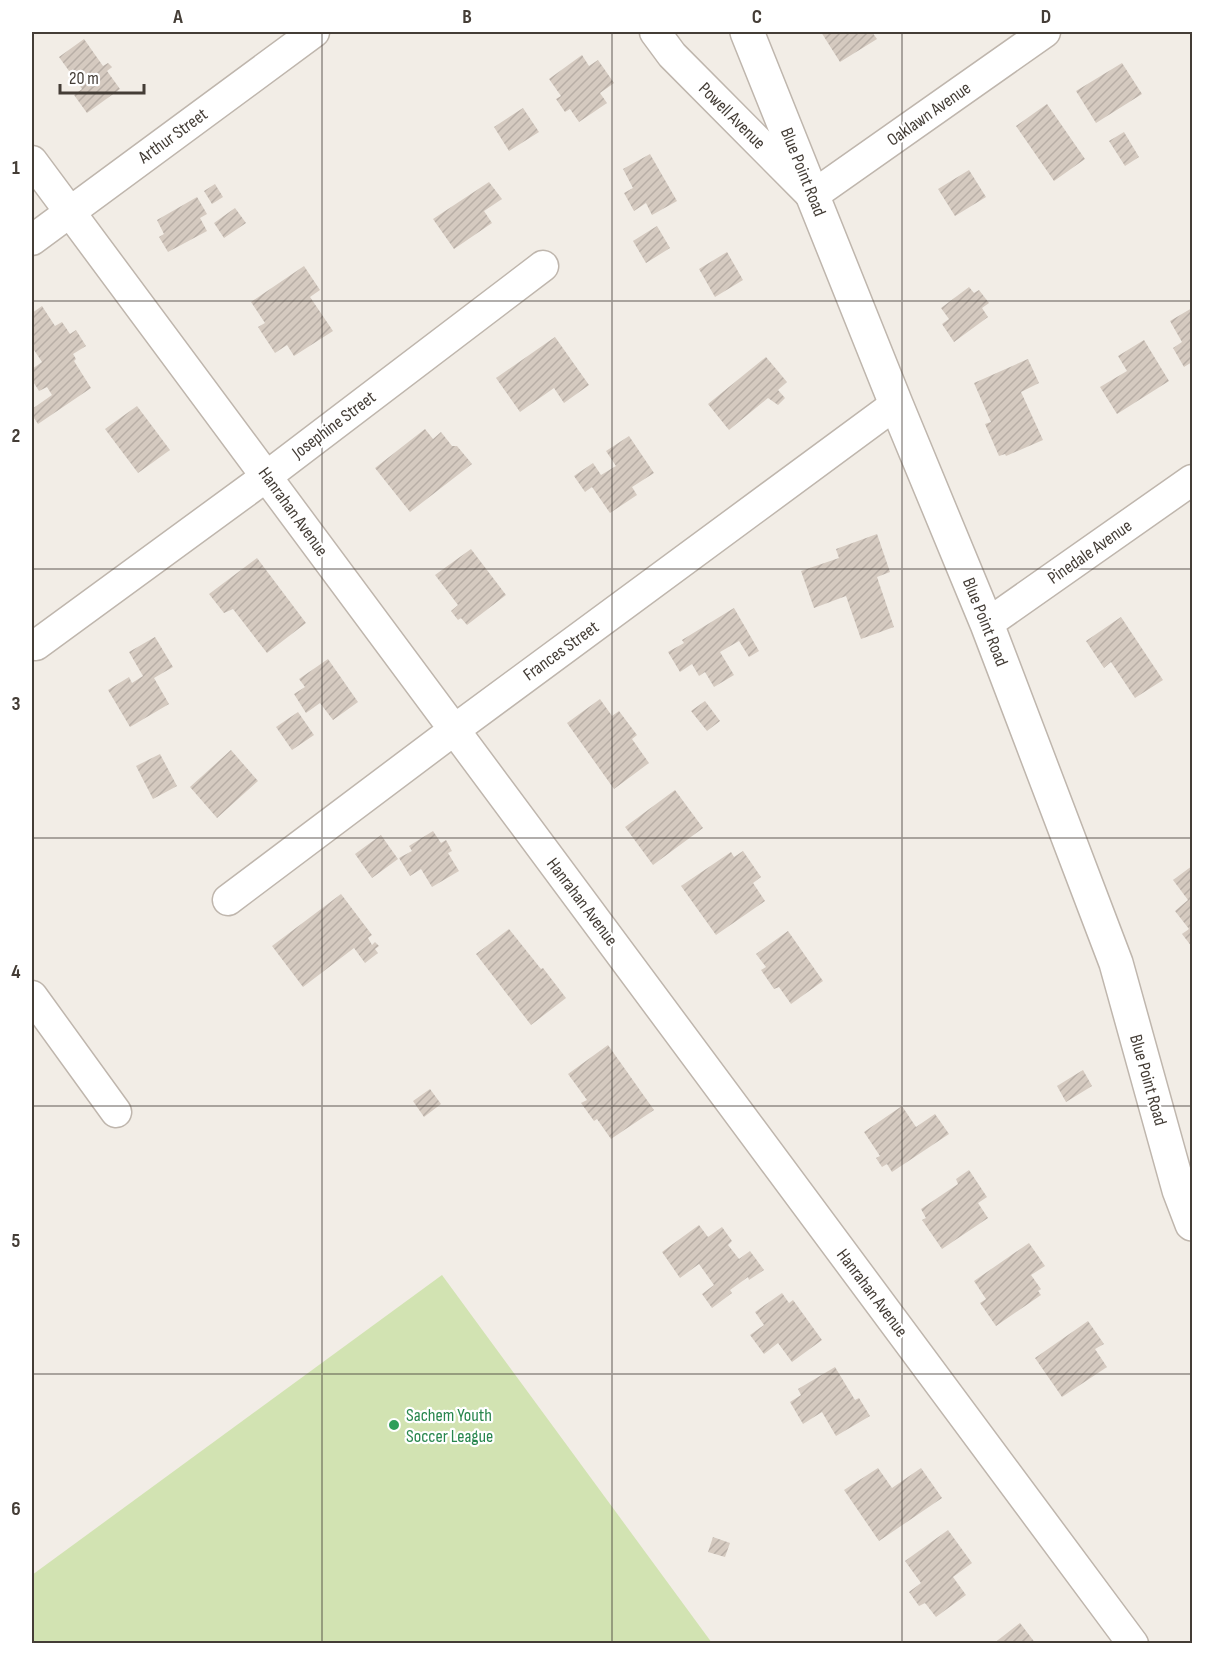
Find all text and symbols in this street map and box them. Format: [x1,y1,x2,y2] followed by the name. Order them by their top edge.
[172,5,183,29] text: A
[462,5,472,29] text: B
[752,5,762,29] text: C
[1041,5,1051,29] text: D
[60,57,144,95] scale bar
[69,68,99,89] text: 20 m
[883,77,975,151] street label: Oaklawn Avenue
[694,78,770,154] street label: Powell Avenue
[134,104,212,169] street label: Arthur Street
[776,125,830,219] street label: Blue Point Road
[12,156,20,180] text: 1
[287,386,380,464] street label: Josephine Street
[12,424,20,448] text: 2
[254,463,332,561] street label: Hanrahan Avenue
[1044,515,1136,589] street label: Pinedale Avenue
[958,575,1012,669] street label: Blue Point Road
[519,616,603,685] street label: Frances Street
[12,692,21,716] text: 3
[542,854,622,950] street label: Hanrahan Avenue
[11,960,21,984] text: 4
[1125,1032,1171,1128] street label: Blue Point Road
[12,1229,21,1253] text: 5
[832,1245,912,1341] street label: Hanrahan Avenue
[406,1405,493,1447] place label: Sachem Youth Soccer League
[387,1418,401,1432] marker: Sachem Youth Soccer League
[11,1497,21,1521] text: 6

